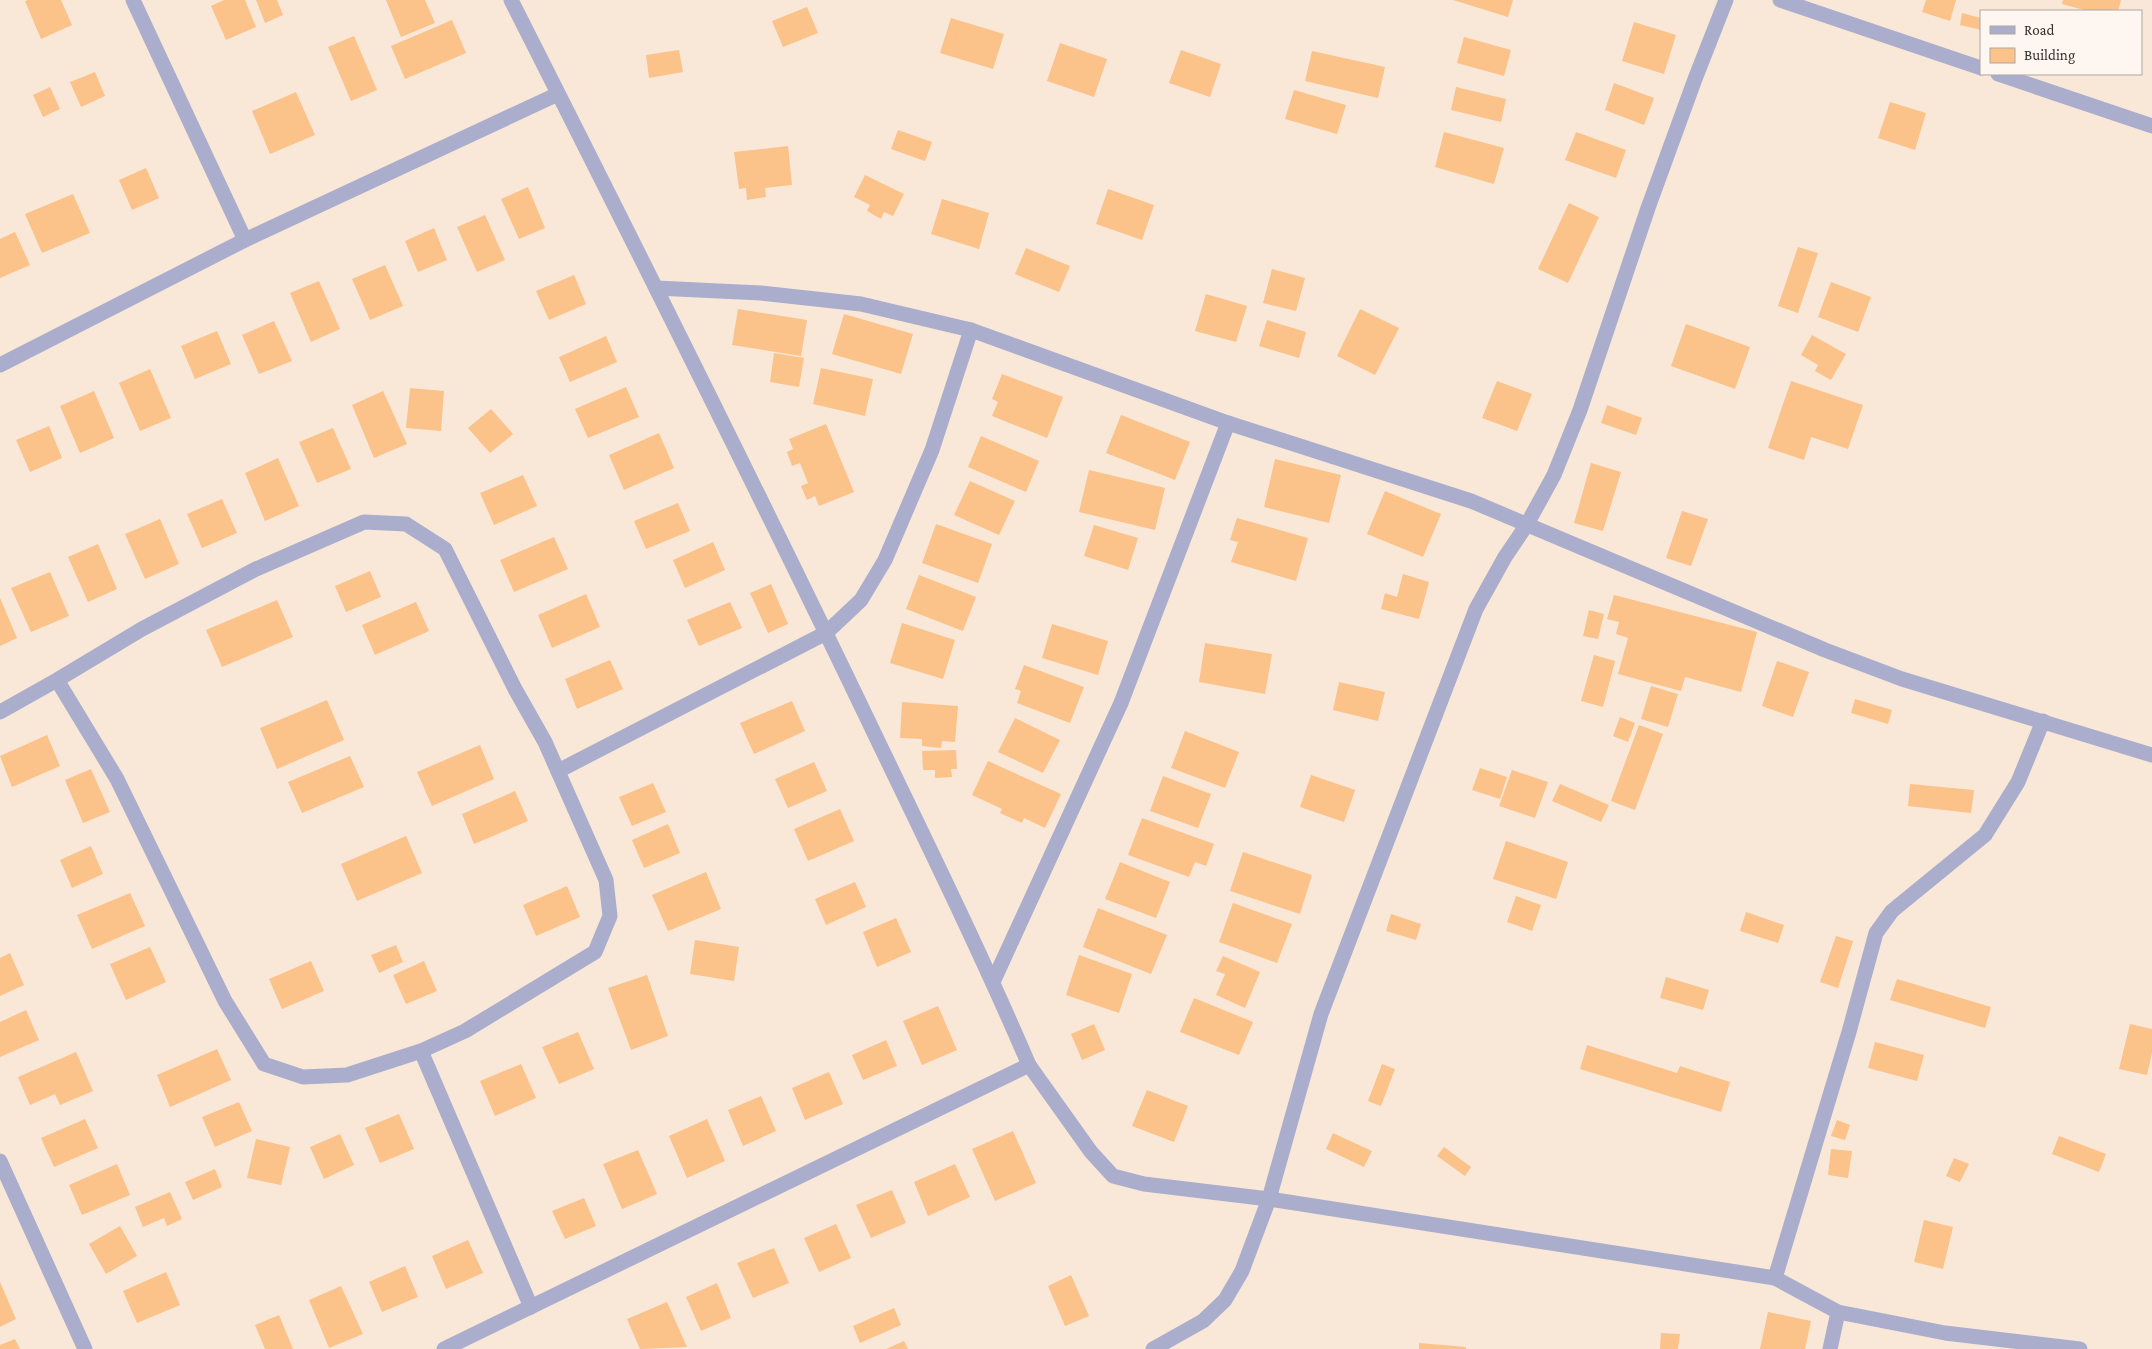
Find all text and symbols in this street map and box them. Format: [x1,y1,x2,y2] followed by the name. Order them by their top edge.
[1980,10,2142,75] legend
[2024,22,2055,38] text: Road
[2024,47,2075,64] text: Building

